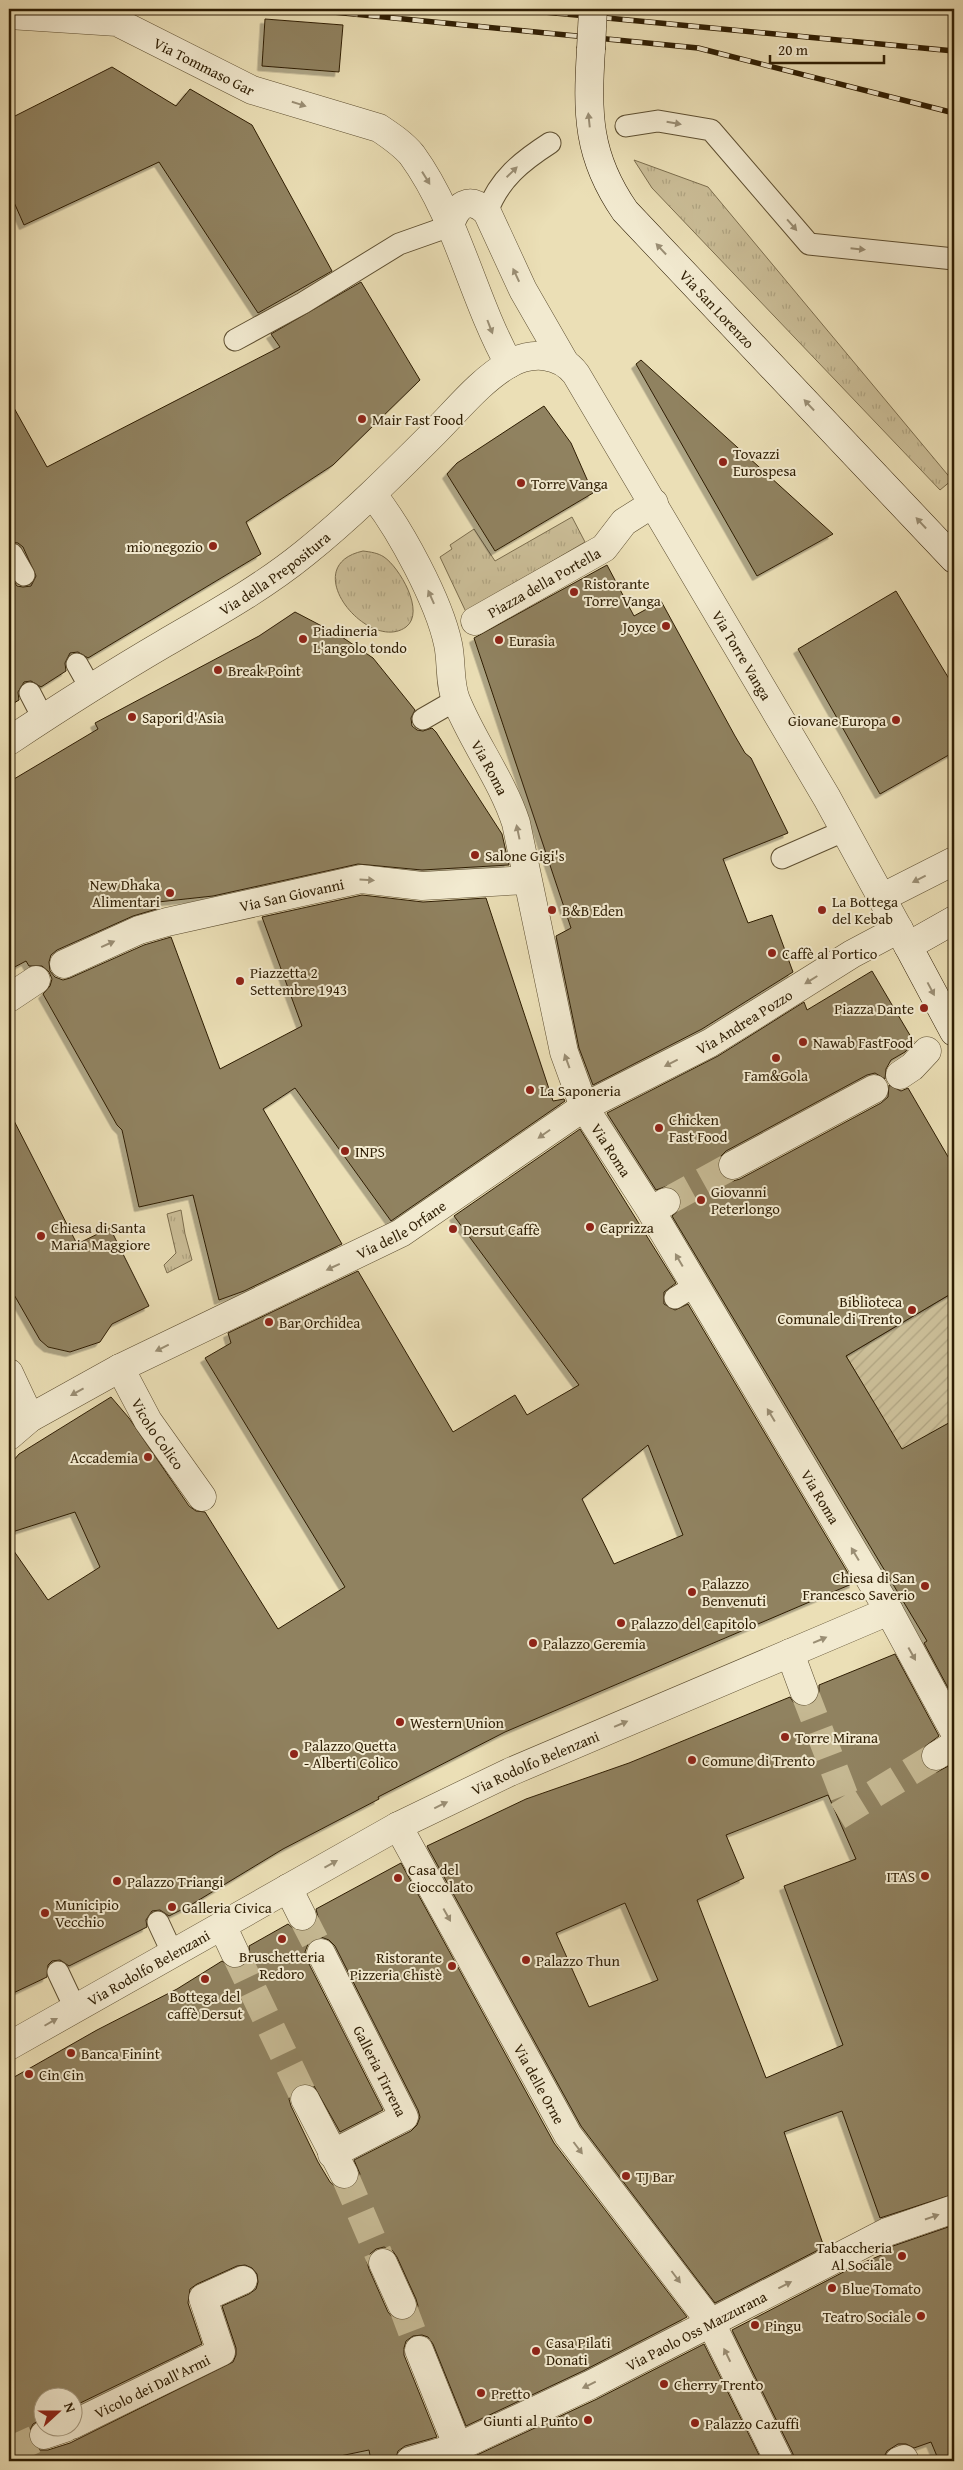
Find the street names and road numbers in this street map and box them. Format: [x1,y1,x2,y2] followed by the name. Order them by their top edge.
[150,32,258,100] street label: Via Tommaso Gar
[675,265,760,353] street label: Via San Lorenzo
[215,526,334,620] street label: Via della Prepositura
[483,542,604,622] street label: Piazza della Portella
[707,606,777,704] street label: Via Torre Vanga
[467,736,514,798] street label: Via Roma
[237,873,346,916] street label: Via San Giovanni
[692,983,796,1059] street label: Via Andrea Pozzo
[586,1119,637,1181] street label: Via Roma
[352,1195,450,1264] street label: Via delle Orfane
[127,1394,190,1474] street label: Vicolo Colico
[796,1465,845,1528] street label: Via Roma
[467,1725,602,1800] street label: Via Rodolfo Belenzani
[83,1924,213,2010] street label: Via Rodolfo Belenzani
[349,2022,412,2120] street label: Galleria Tirrena
[509,2039,570,2128] street label: Via delle Orne
[622,2285,770,2376] street label: Via Paolo Oss Mazzurana
[91,2349,213,2423] street label: Vicolo dei Dall'Armi

